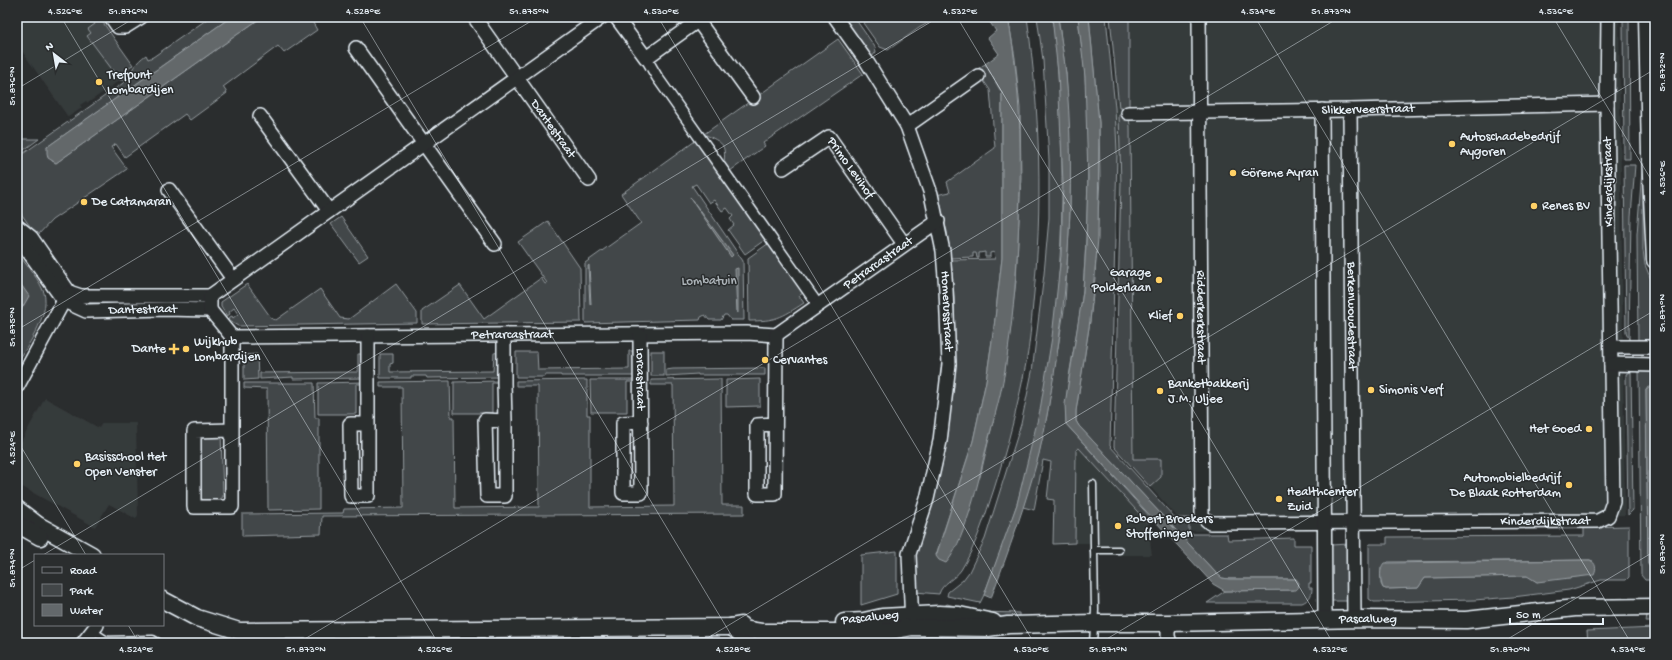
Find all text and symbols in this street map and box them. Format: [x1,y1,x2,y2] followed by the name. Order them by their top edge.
[48,6,83,18] text: 4.526°E
[108,6,148,18] text: 51.876°N
[346,6,381,18] text: 4.528°E
[509,6,549,18] text: 51.875°N
[644,6,679,18] text: 4.530°E
[943,6,978,18] text: 4.532°E
[1241,6,1276,18] text: 4.534°E
[1311,6,1351,18] text: 51.873°N
[1539,6,1574,18] text: 4.536°E
[34,34,74,74] north arrow
[44,40,56,54] text: N
[1657,52,1669,92] text: 51.872°N
[7,66,19,106] text: 51.876°N
[106,68,174,98] place label: Trefpunt Lombardijen
[94,77,104,87] marker: Trefpunt Lombardijen
[527,96,580,163] street label: Dantestraat
[1321,101,1416,118] street label: Slikkerveerstraat
[1460,130,1561,160] place label: Autoschadebedrijf Aygoren
[823,133,878,202] street label: Primo Levihof
[1601,135,1617,227] street label: Kinderdijkstraat
[1447,139,1457,149] marker: Autoschadebedrijf Aygoren
[1657,160,1669,195] text: 4.536°E
[1241,166,1319,181] place label: Göreme Ayran
[1228,168,1238,178] marker: Göreme Ayran
[91,195,172,210] place label: De Catamaran
[79,197,89,207] marker: De Catamaran
[1542,199,1590,214] place label: Renes BV
[1529,201,1539,211] marker: Renes BV
[840,232,917,293] street label: Petrarcastraat
[1344,261,1360,372] street label: Berkenwoudestraat
[1091,266,1152,296] place label: Garage Polderlaan
[937,270,956,353] street label: Homerusstraat
[1193,270,1209,366] street label: Ridderkerkstraat
[681,274,737,289] park label: Lombatuin
[1154,275,1164,285] marker: Garage Polderlaan
[1657,293,1669,332] text: 51.871°N
[107,301,179,318] street label: Dantestraat
[7,307,19,347] text: 51.875°N
[1148,309,1173,324] place label: Klief
[1175,311,1185,321] marker: Klief
[470,327,555,343] street label: Petrarcastraat
[194,335,261,365] place label: Wijkhub Lombardijen
[131,342,166,357] place label: Dante
[169,344,179,354] marker: Dante
[181,344,191,354] marker: Wijkhub Lombardijen
[633,348,648,412] street label: Lorcastraat
[773,353,828,368] place label: Cervantes
[760,355,770,365] marker: Cervantes
[1167,377,1249,407] place label: Banketbakkerij J.M. Uljee
[1379,383,1444,398] place label: Simonis Verf
[1366,385,1376,395] marker: Simonis Verf
[1155,386,1165,396] marker: Banketbakkerij J.M. Uljee
[1529,422,1582,437] place label: Het Goed
[1584,424,1594,434] marker: Het Goed
[7,430,19,465] text: 4.524°E
[84,450,168,480] place label: Basisschool Het Open Venster
[72,459,82,469] marker: Basisschool Het Open Venster
[1449,471,1562,501] place label: Automobielbedrijf De Blaak Rotterdam
[1564,480,1574,490] marker: Automobielbedrijf De Blaak Rotterdam
[1287,485,1359,515] place label: Healthcenter Zuid
[1274,494,1284,504] marker: Healthcenter Zuid
[1126,512,1214,542] place label: Robert Broekers Stofferingen
[1500,514,1592,529] street label: Kinderdijkstraat
[1113,521,1123,531] marker: Robert Broekers Stofferingen
[1657,534,1669,574] text: 51.870°N
[7,548,19,587] text: 51.874°N
[34,554,164,626] legend
[70,565,97,579] text: Road
[69,585,95,599] text: Park
[1510,600,1603,626] scale bar
[70,605,104,619] text: Water
[839,608,900,629] street label: Pascalweg
[1516,609,1541,623] text: 50 m
[1338,611,1397,627] street label: Pascalweg
[119,644,154,656] text: 4.524°E
[286,644,326,656] text: 51.873°N
[418,644,453,656] text: 4.526°E
[716,644,751,656] text: 4.528°E
[1014,644,1049,656] text: 4.530°E
[1089,644,1128,656] text: 51.871°N
[1313,644,1348,656] text: 4.532°E
[1490,644,1530,656] text: 51.870°N
[1611,644,1646,656] text: 4.534°E

